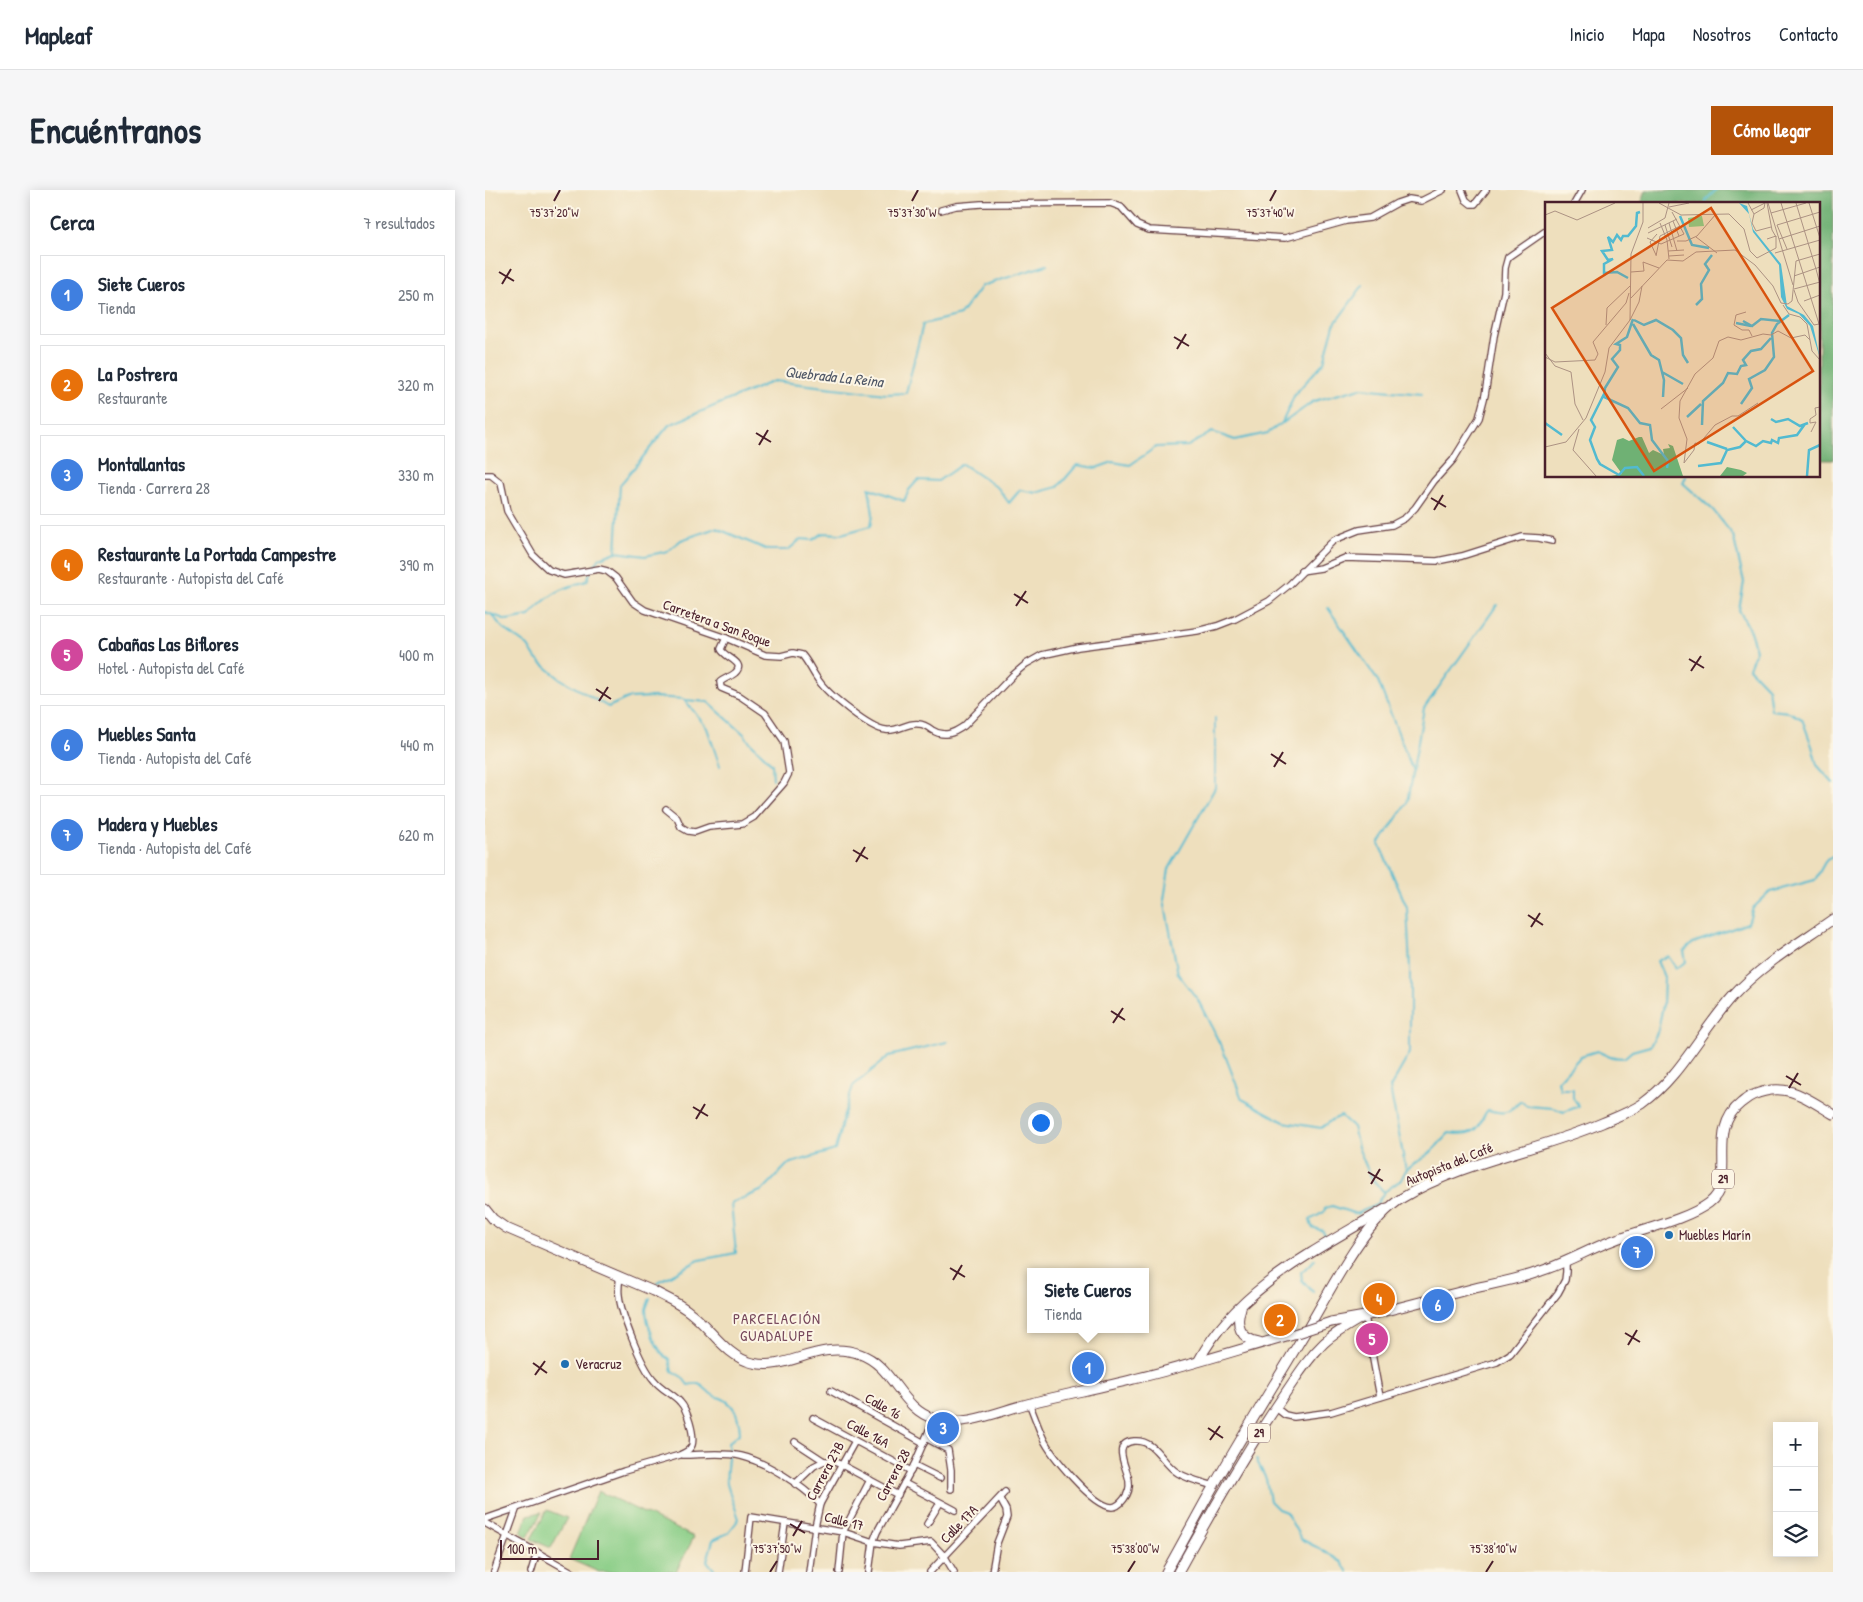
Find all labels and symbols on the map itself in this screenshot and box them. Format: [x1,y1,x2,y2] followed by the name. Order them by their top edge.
[1545,202,1821,478] inset map
[529,204,579,221] text: 75°37'20"W
[888,204,937,221] text: 75°37'30"W
[1246,204,1295,221] text: 75°37'40"W
[784,361,886,392] water label: Quebrada La Reina
[660,594,774,652] street label: Carretera a San Roque
[1028,1110,1054,1136] your location
[1402,1137,1496,1191] street label: Autopista del Café
[1712,1170,1734,1189] road number: 29
[1679,1225,1751,1244] place label: Muebles Marín
[1663,1229,1675,1241] marker: Muebles Marín
[1621,1233,1653,1271] pin: 7
[1363,1280,1395,1318] pin: 4
[1422,1286,1454,1324] pin: 6
[1264,1301,1296,1339] pin: 2
[733,1308,821,1346] district label: PARCELACIÓN GUADALUPE
[1356,1320,1388,1358] pin: 5
[1072,1349,1104,1387] pin: 1
[575,1354,622,1373] place label: Veracruz
[559,1358,571,1370] marker: Veracruz
[862,1388,905,1423] street label: Calle 16
[927,1409,959,1447] pin: 3
[844,1413,893,1452] street label: Calle 16A
[1248,1424,1270,1442] road number: 29
[801,1438,848,1504] street label: Carrera 27B
[871,1445,914,1504] street label: Carrera 28
[936,1500,982,1547] street label: Calle 17A
[822,1506,866,1535] street label: Calle 17
[500,1537,599,1560] scale bar
[753,1540,802,1557] text: 75°37'50"W
[1111,1540,1160,1557] text: 75°38'00"W
[1469,1540,1517,1557] text: 75°38'10"W

